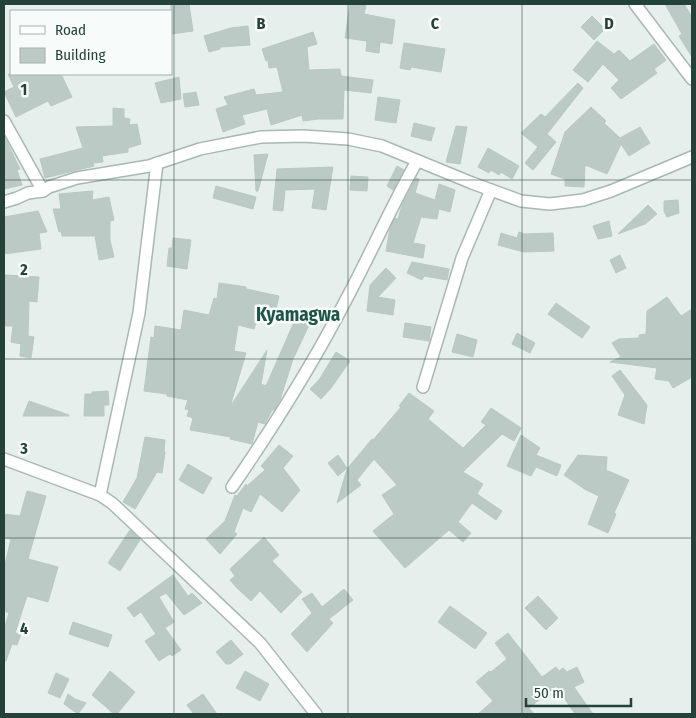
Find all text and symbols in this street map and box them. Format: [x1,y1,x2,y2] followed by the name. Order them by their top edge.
[10,10,172,75] legend
[257,14,266,33] text: B
[431,14,440,33] text: C
[604,14,614,33] text: D
[55,21,86,39] text: Road
[55,46,106,64] text: Building
[21,80,27,99] text: 1
[19,260,28,279] text: 2
[256,303,340,326] district label: Kyamagwa
[19,439,28,458] text: 3
[20,619,28,638] text: 4
[526,676,631,708] scale bar
[534,684,564,702] text: 50 m

